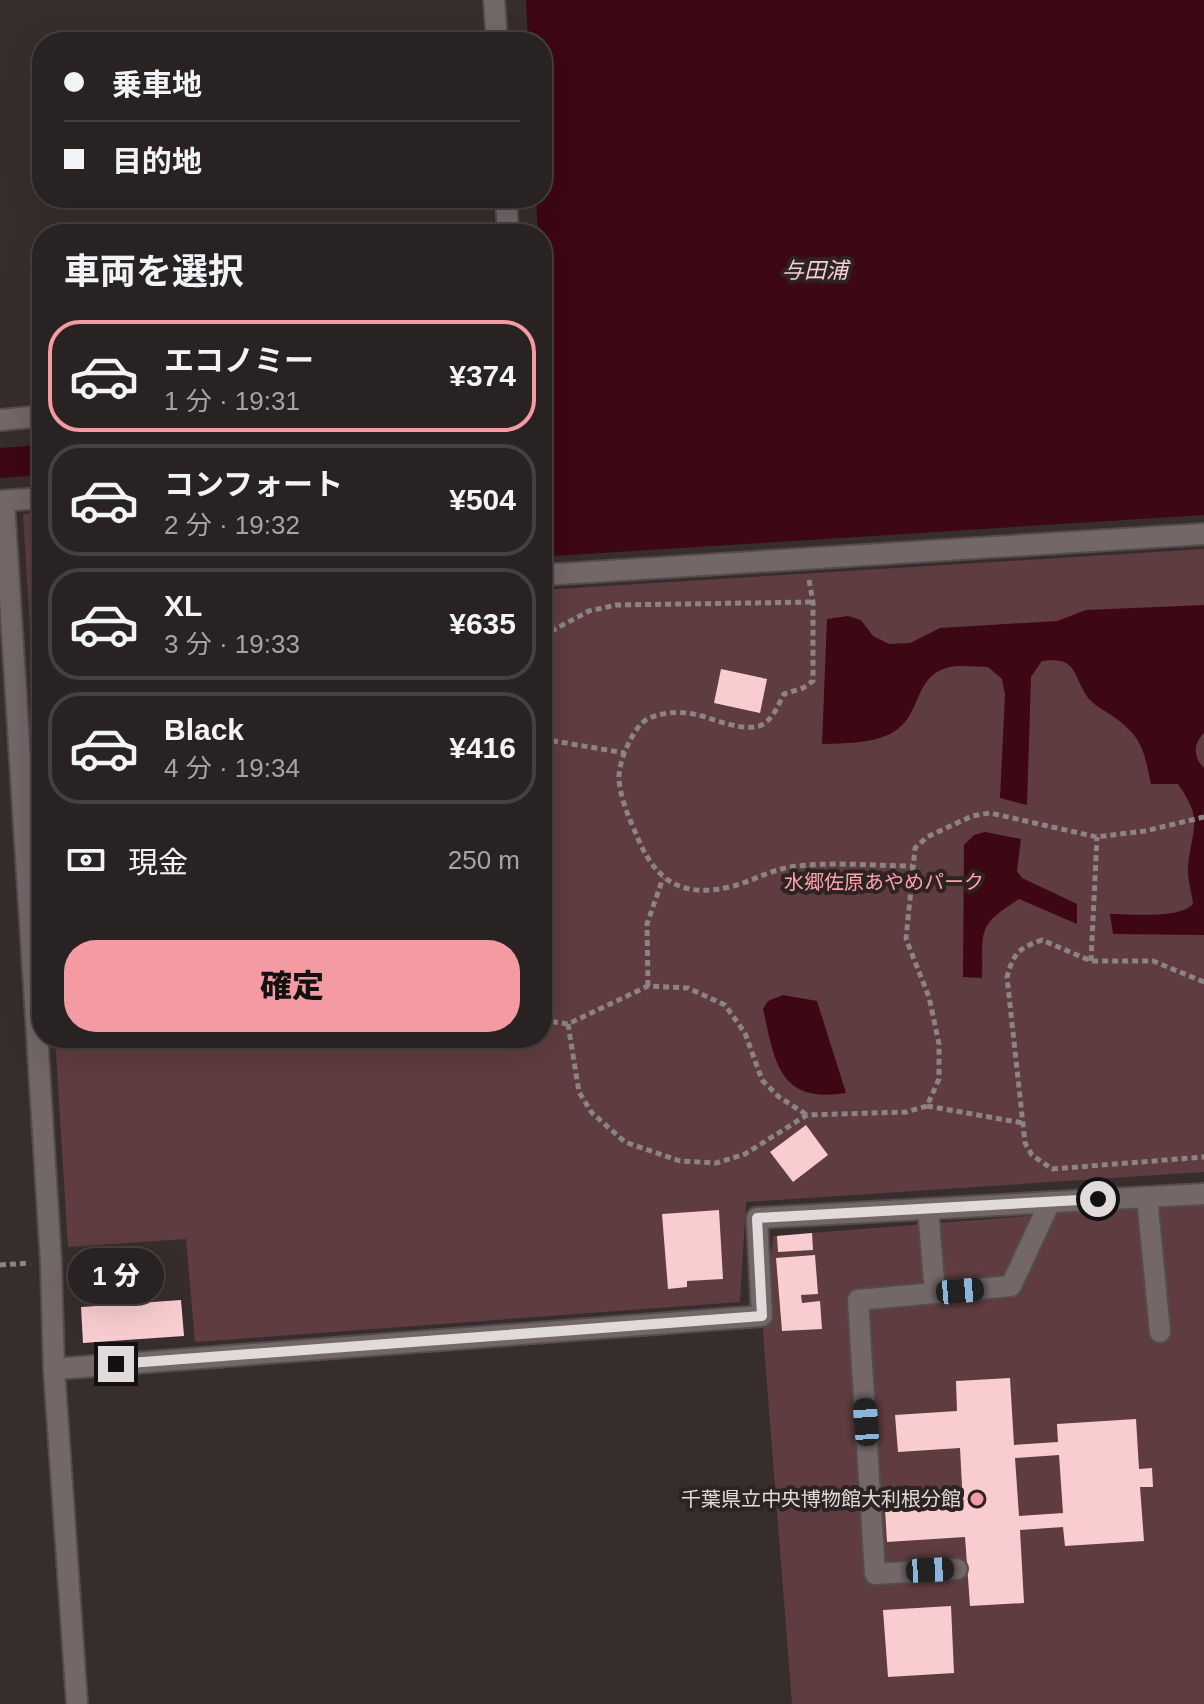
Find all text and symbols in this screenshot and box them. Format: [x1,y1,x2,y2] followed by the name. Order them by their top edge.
[112,68,202,101] text: 乗車地
[112,145,202,178] text: 目的地
[64,251,244,292] text: 車両を選択
[782,258,851,283] water label: 与田浦
[68,340,140,412] icon: car
[164,344,314,377] text: エコノミー
[449,359,516,392] text: ¥374
[164,386,300,416] text: 1 分 · 19:31
[68,464,140,536] icon: car
[164,468,343,501] text: コンフォート
[449,483,516,516] text: ¥504
[164,510,300,540] text: 2 分 · 19:32
[68,588,140,660] icon: car
[164,589,202,622] text: XL
[449,607,516,640] text: ¥635
[164,629,300,659] text: 3 分 · 19:33
[68,712,140,784] icon: car
[164,713,244,746] text: Black
[449,731,516,764] text: ¥416
[164,753,300,783] text: 4 分 · 19:34
[64,838,108,882] icon: cash
[448,845,520,875] text: 250 m
[128,846,188,879] text: 現金
[784,871,984,893] park label: 水郷佐原あやめパーク
[64,940,520,1032] button: 確定
[1080,1181,1116,1217] route start
[68,1248,164,1304] callout: 1 分
[92,1261,140,1291] text: 1 分
[935,1277,985,1305] car
[98,1346,134,1382] route end
[852,1397,880,1447] car
[681,1488,961,1510] place label: 千葉県立中央博物館大利根分館
[968,1490,986,1508] marker: 千葉県立中央博物館大利根分館
[905,1557,955,1583] car

